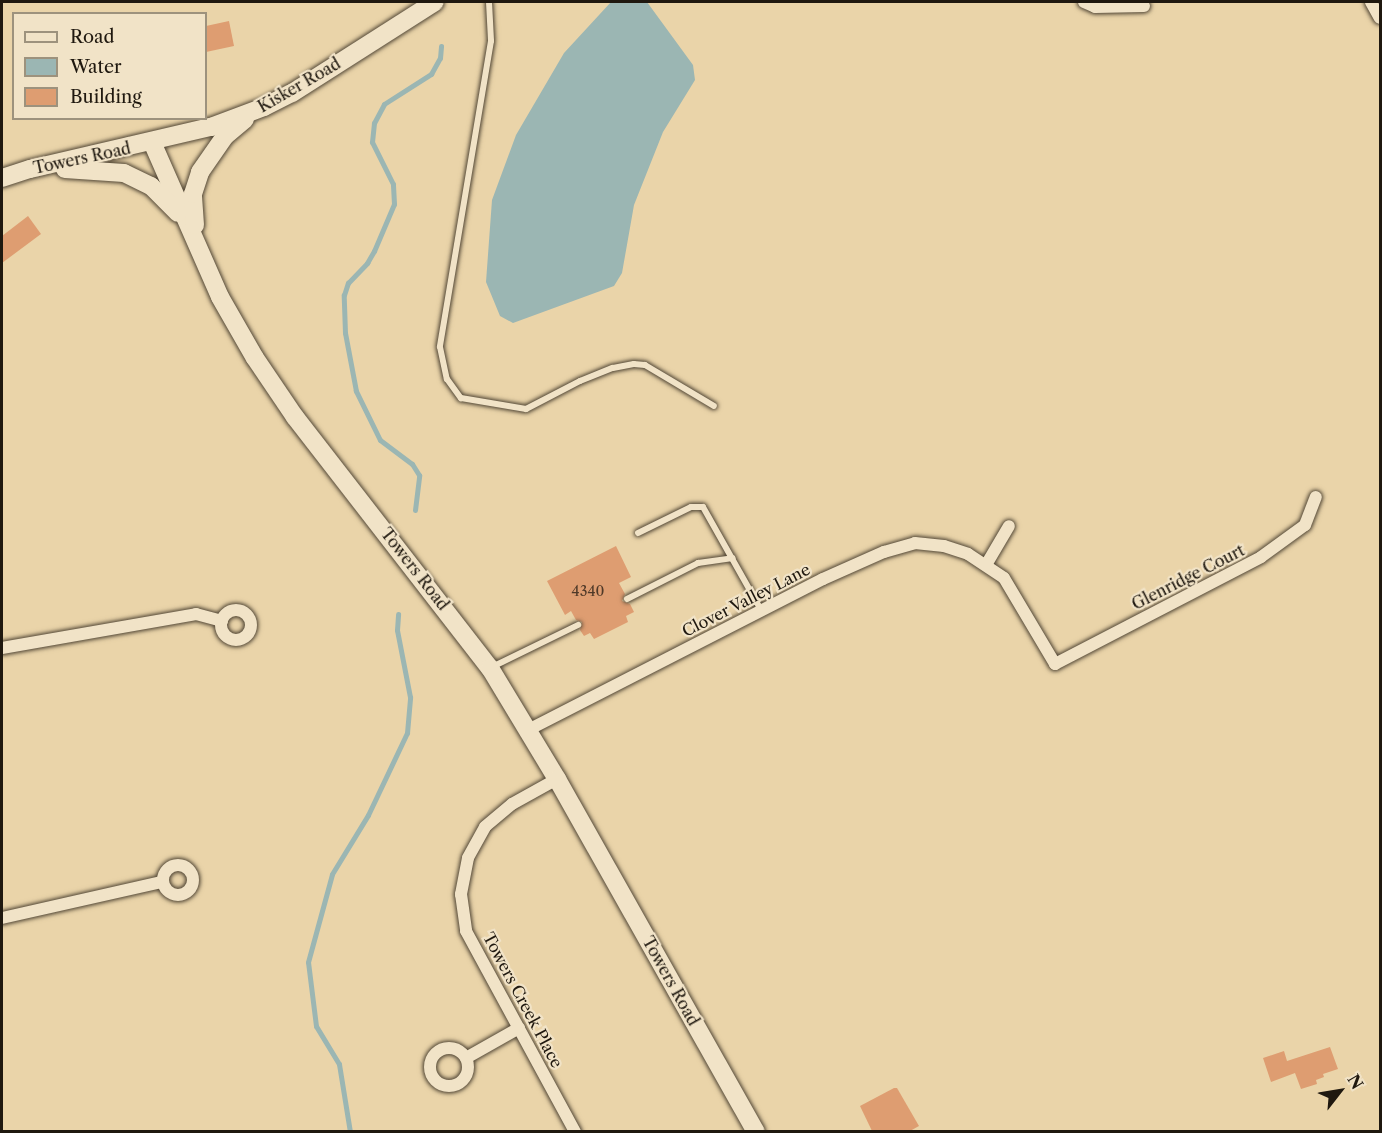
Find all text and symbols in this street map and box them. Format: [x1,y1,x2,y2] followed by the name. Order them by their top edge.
[12,12,207,120] legend
[70,26,115,48] text: Road
[254,54,344,116] street label: Kisker Road
[70,56,122,78] text: Water
[70,86,142,108] text: Building
[32,138,132,178] street label: Towers Road
[377,524,453,614] street label: Towers Road
[1128,540,1248,614] street label: Glenridge Court
[678,559,814,641] street label: Clover Valley Lane
[572,583,604,599] house number: 4340
[479,929,567,1071] street label: Towers Creek Place
[639,933,703,1029] street label: Towers Road
[1310,1061,1370,1121] north arrow
[1343,1071,1368,1093] text: N

